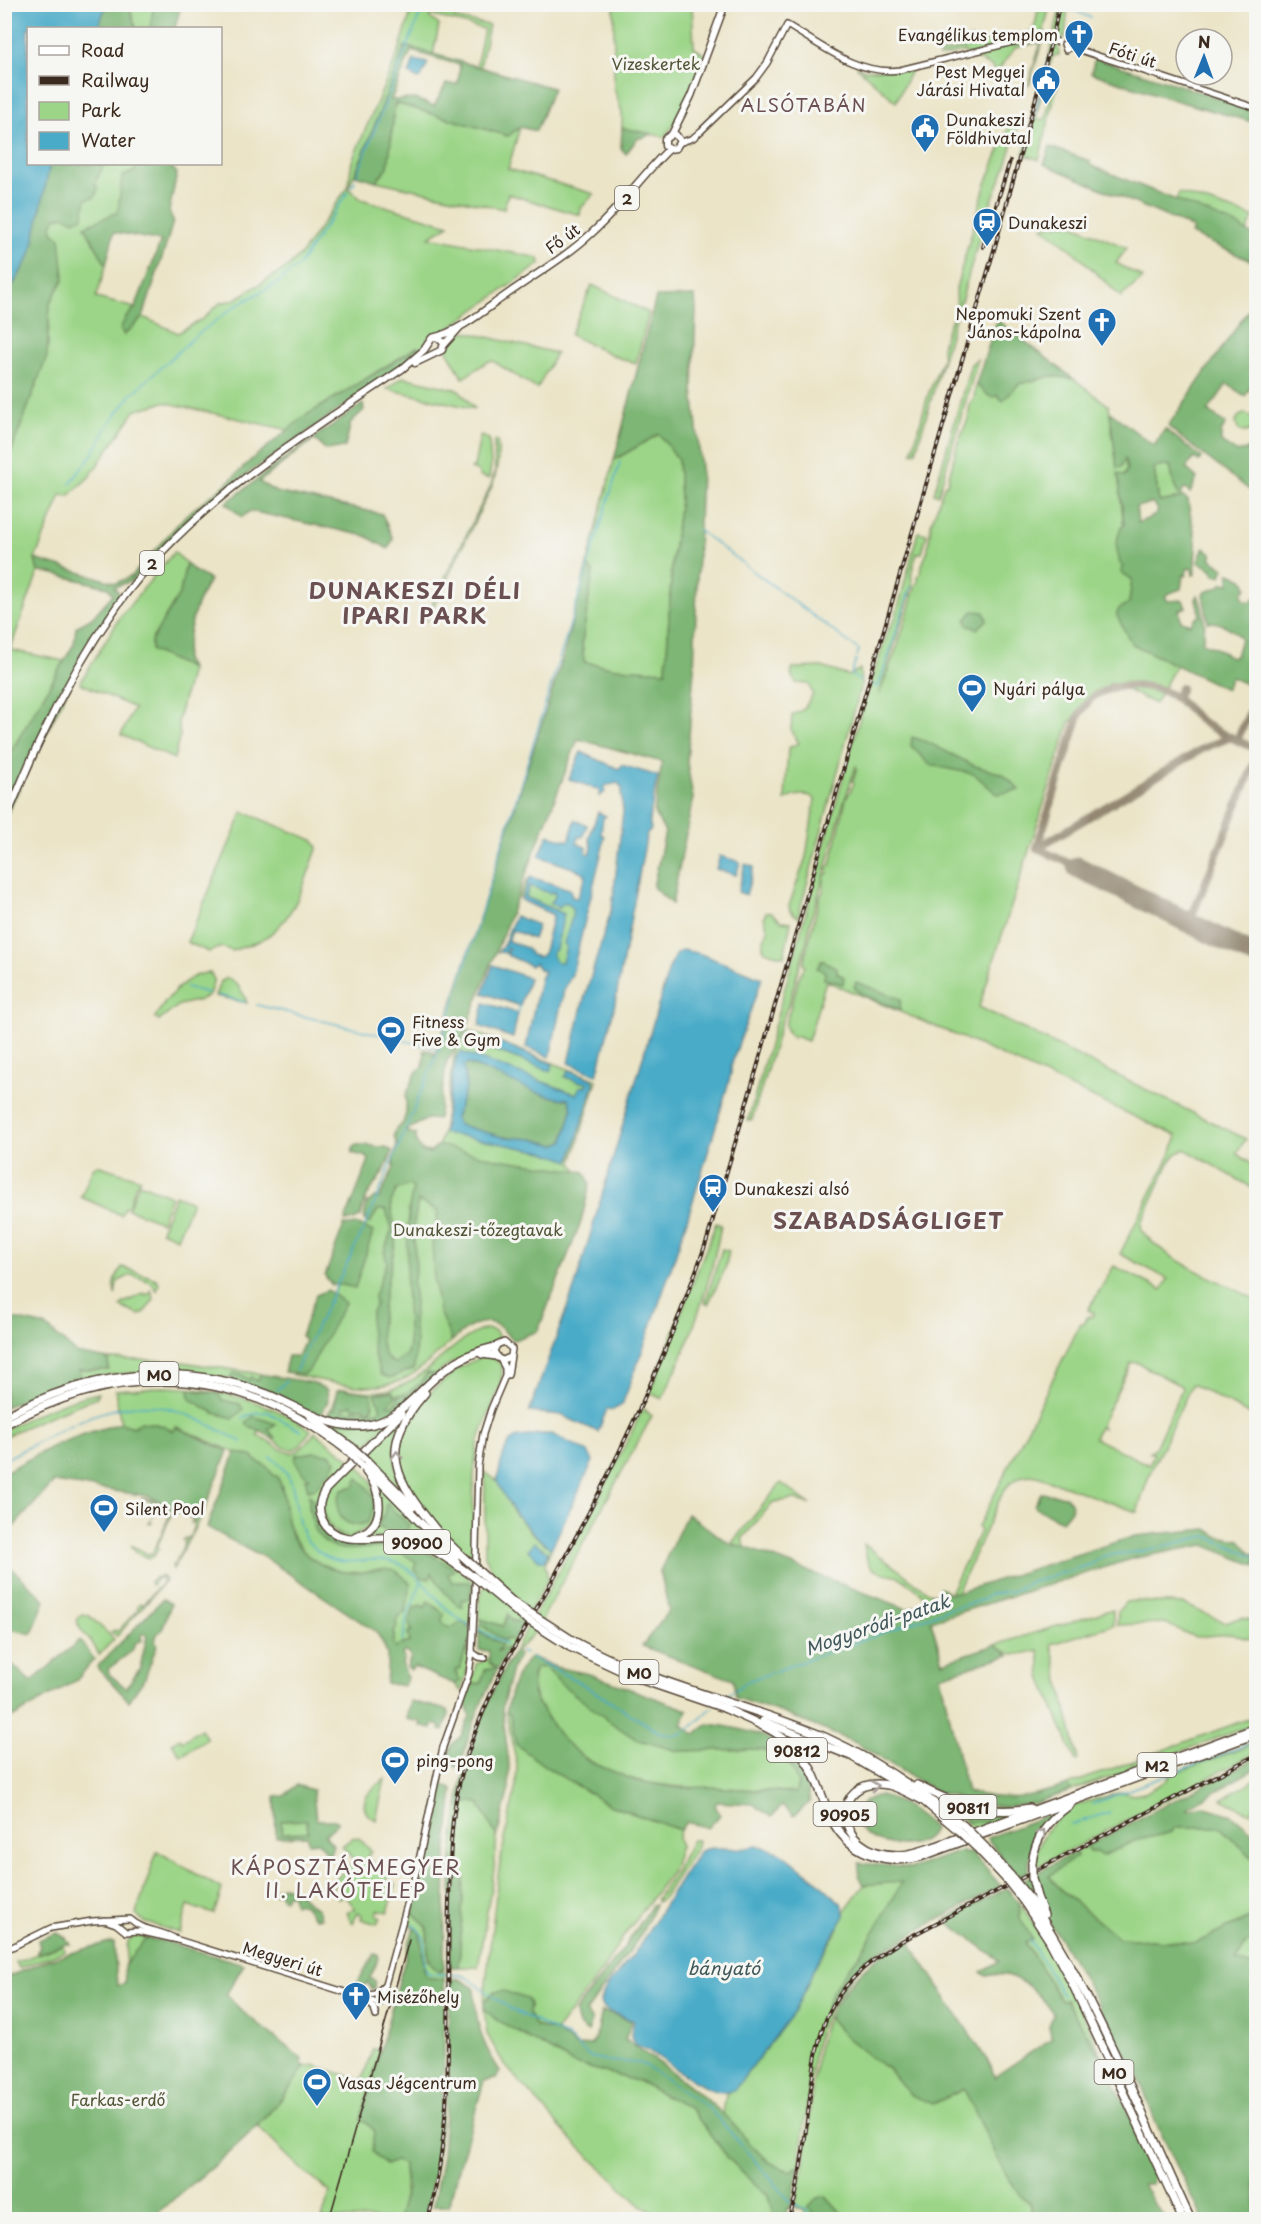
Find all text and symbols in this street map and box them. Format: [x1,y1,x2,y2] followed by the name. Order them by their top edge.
[1063,18,1095,60] church icon: Evangélikus templom
[898,22,1058,46] place label: Evangélikus templom
[27,27,222,165] legend
[1174,27,1234,87] north arrow
[1198,29,1211,53] text: N
[1106,35,1160,73] street label: Fóti út
[81,36,125,63] text: Road
[612,51,701,75] park label: Vizeskertek
[916,59,1025,101] place label: Pest Megyei Járási Hivatal
[1030,64,1062,106] public building icon: Pest Megyei Járási Hivatal
[81,66,149,93] text: Railway
[741,91,867,118] district label: ALSÓTABÁN
[81,96,121,123] text: Park
[946,107,1031,149] place label: Dunakeszi Földhivatal
[909,112,941,154] public building icon: Dunakeszi Földhivatal
[81,126,136,153] text: Water
[615,186,639,210] road number: 2
[971,206,1003,248] station icon: Dunakeszi
[1008,210,1087,234] place label: Dunakeszi
[539,217,585,259] street label: Fő út
[956,301,1081,343] place label: Nepomuki Szent János-kápolna
[1086,306,1118,348] church icon: Nepomuki Szent János-kápolna
[140,551,164,575] road number: 2
[309,573,521,631] district label: DUNAKESZI DÉLI IPARI PARK
[956,672,988,714] sports icon: Nyári pálya
[993,676,1085,700] place label: Nyári pálya
[412,1009,501,1051] place label: Fitness Five & Gym
[375,1014,407,1056] sports icon: Fitness Five & Gym
[697,1172,729,1214] station icon: Dunakeszi alsó
[734,1176,850,1200] place label: Dunakeszi alsó
[773,1203,1005,1236] district label: SZABADSÁGLIGET
[393,1217,563,1241] park label: Dunakeszi-tőzegtavak
[140,1362,178,1386] road number: M0
[390,1450,403,1459] one-way arrow
[88,1492,120,1534] sports icon: Silent Pool
[125,1496,205,1520] place label: Silent Pool
[384,1530,450,1554] road number: 90900
[801,1586,954,1661] water label: Mogyoródi-patak
[620,1660,658,1684] road number: M0
[767,1738,827,1762] road number: 90812
[379,1744,411,1786] sports icon: ping-pong
[416,1748,494,1772] place label: ping-pong
[1138,1753,1176,1777] road number: M2
[871,1781,880,1793] one-way arrow
[940,1795,996,1819] road number: 90811
[814,1802,876,1826] road number: 90905
[1035,1829,1047,1839] one-way arrow
[231,1852,461,1905] district label: KÁPOSZTÁSMEGYER II. LAKÓTELEP
[240,1934,326,1982] street label: Megyeri út
[688,1954,762,1981] water label: bányató
[340,1980,372,2022] church icon: Misézőhely
[377,1984,459,2008] place label: Misézőhely
[1094,2060,1134,2084] road number: M0
[301,2066,333,2108] sports icon: Vasas Jégcentrum
[338,2070,477,2094] place label: Vasas Jégcentrum
[71,2087,166,2111] park label: Farkas-erdő

